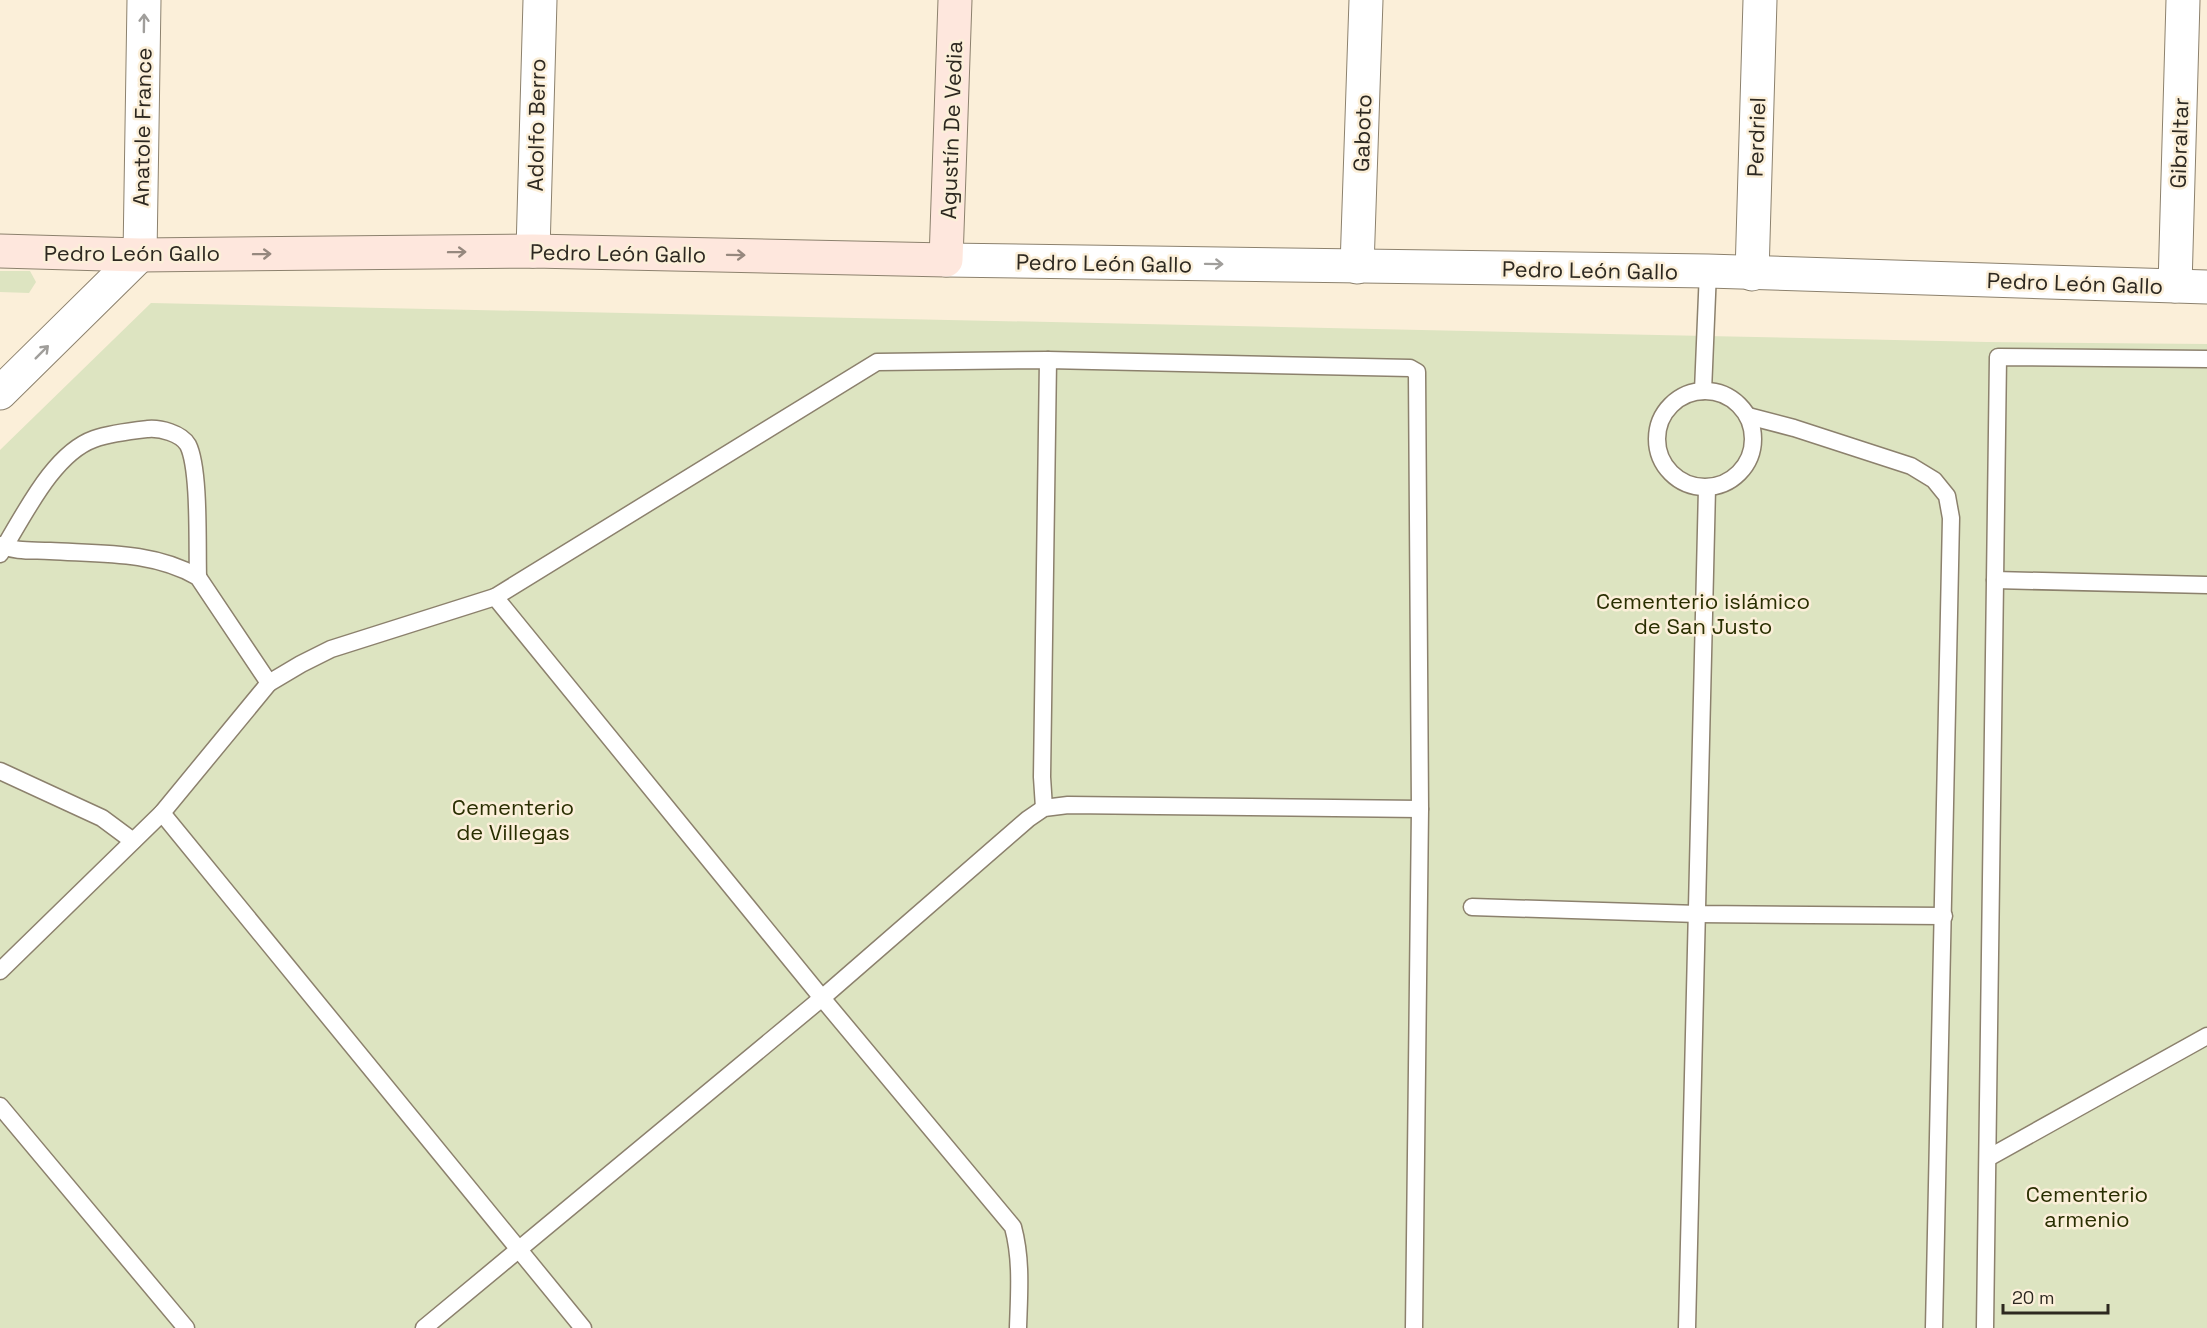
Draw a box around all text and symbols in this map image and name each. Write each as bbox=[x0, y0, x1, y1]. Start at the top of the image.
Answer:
one-way arrow bbox=[138, 13, 150, 33]
street label: Agustín De Vedia bbox=[934, 40, 968, 220]
street label: Anatole France bbox=[127, 47, 157, 207]
street label: Adolfo Berro bbox=[521, 58, 551, 192]
street label: Gaboto bbox=[1347, 94, 1377, 172]
street label: Perdriel bbox=[1741, 97, 1771, 177]
street label: Gibraltar bbox=[2163, 97, 2195, 189]
street label: Pedro León Gallo bbox=[530, 237, 706, 269]
street label: Pedro León Gallo bbox=[44, 239, 220, 267]
one-way arrow bbox=[446, 246, 466, 258]
street label: Pedro León Gallo bbox=[1016, 247, 1192, 279]
one-way arrow bbox=[251, 248, 271, 259]
one-way arrow bbox=[725, 250, 745, 261]
street label: Pedro León Gallo bbox=[1502, 254, 1678, 286]
one-way arrow bbox=[1204, 259, 1224, 270]
street label: Pedro León Gallo bbox=[1986, 266, 2164, 300]
one-way arrow bbox=[34, 345, 49, 360]
park label: Cementerio islámico de San Justo bbox=[1596, 587, 1810, 640]
park label: Cementerio de Villegas bbox=[452, 793, 574, 846]
park label: Cementerio armenio bbox=[2026, 1180, 2148, 1233]
scale bar bbox=[2003, 1277, 2108, 1315]
text: 20 m bbox=[2012, 1286, 2055, 1309]

